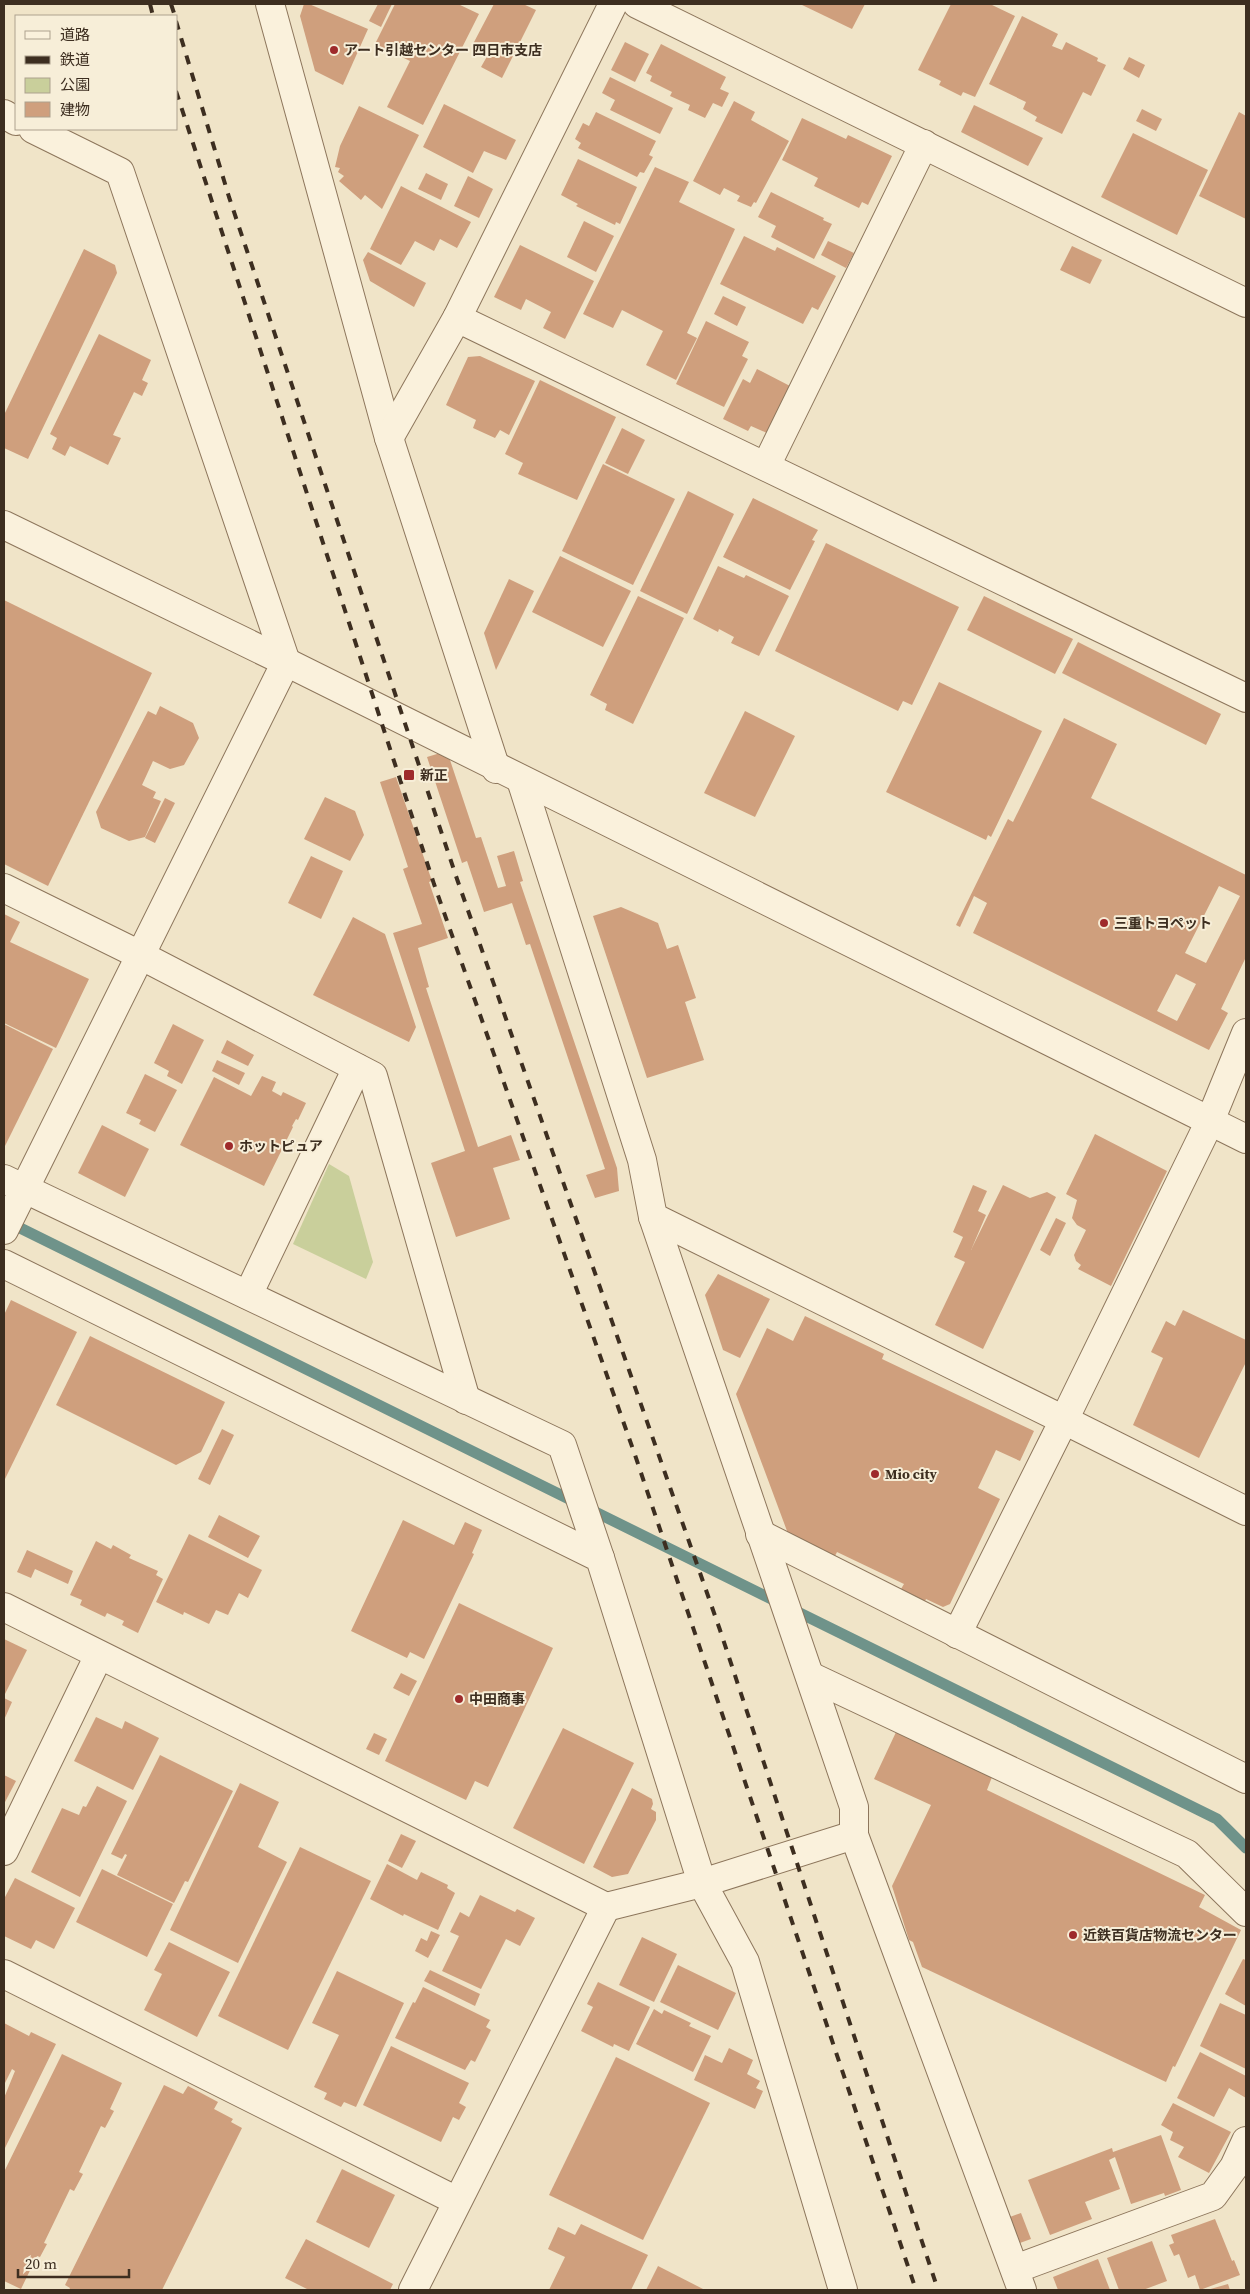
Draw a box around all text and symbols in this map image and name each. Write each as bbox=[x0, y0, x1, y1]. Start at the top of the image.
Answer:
legend bbox=[15, 15, 178, 130]
text: 道路 bbox=[60, 24, 90, 45]
place label: アート引越センター 四日市支店 bbox=[344, 40, 542, 60]
marker: アート引越センター 四日市支店 bbox=[328, 44, 340, 56]
text: 鉄道 bbox=[60, 49, 90, 70]
text: 公園 bbox=[60, 74, 90, 95]
text: 建物 bbox=[60, 99, 90, 120]
place label: 新正 bbox=[420, 765, 448, 785]
marker: 新正 bbox=[402, 768, 416, 782]
place label: 三重トヨペット bbox=[1114, 913, 1212, 933]
marker: 三重トヨペット bbox=[1098, 917, 1110, 929]
place label: ホットピュア bbox=[239, 1136, 323, 1156]
marker: ホットピュア bbox=[223, 1140, 235, 1152]
place label: Mio city bbox=[885, 1464, 938, 1484]
marker: Mio city bbox=[869, 1468, 881, 1480]
place label: 中田商事 bbox=[469, 1689, 525, 1709]
marker: 中田商事 bbox=[453, 1693, 465, 1705]
place label: 近鉄百貨店物流センター bbox=[1083, 1925, 1237, 1945]
marker: 近鉄百貨店物流センター bbox=[1067, 1929, 1079, 1941]
scale bar bbox=[18, 2246, 129, 2278]
text: 20 m bbox=[25, 2253, 57, 2274]

